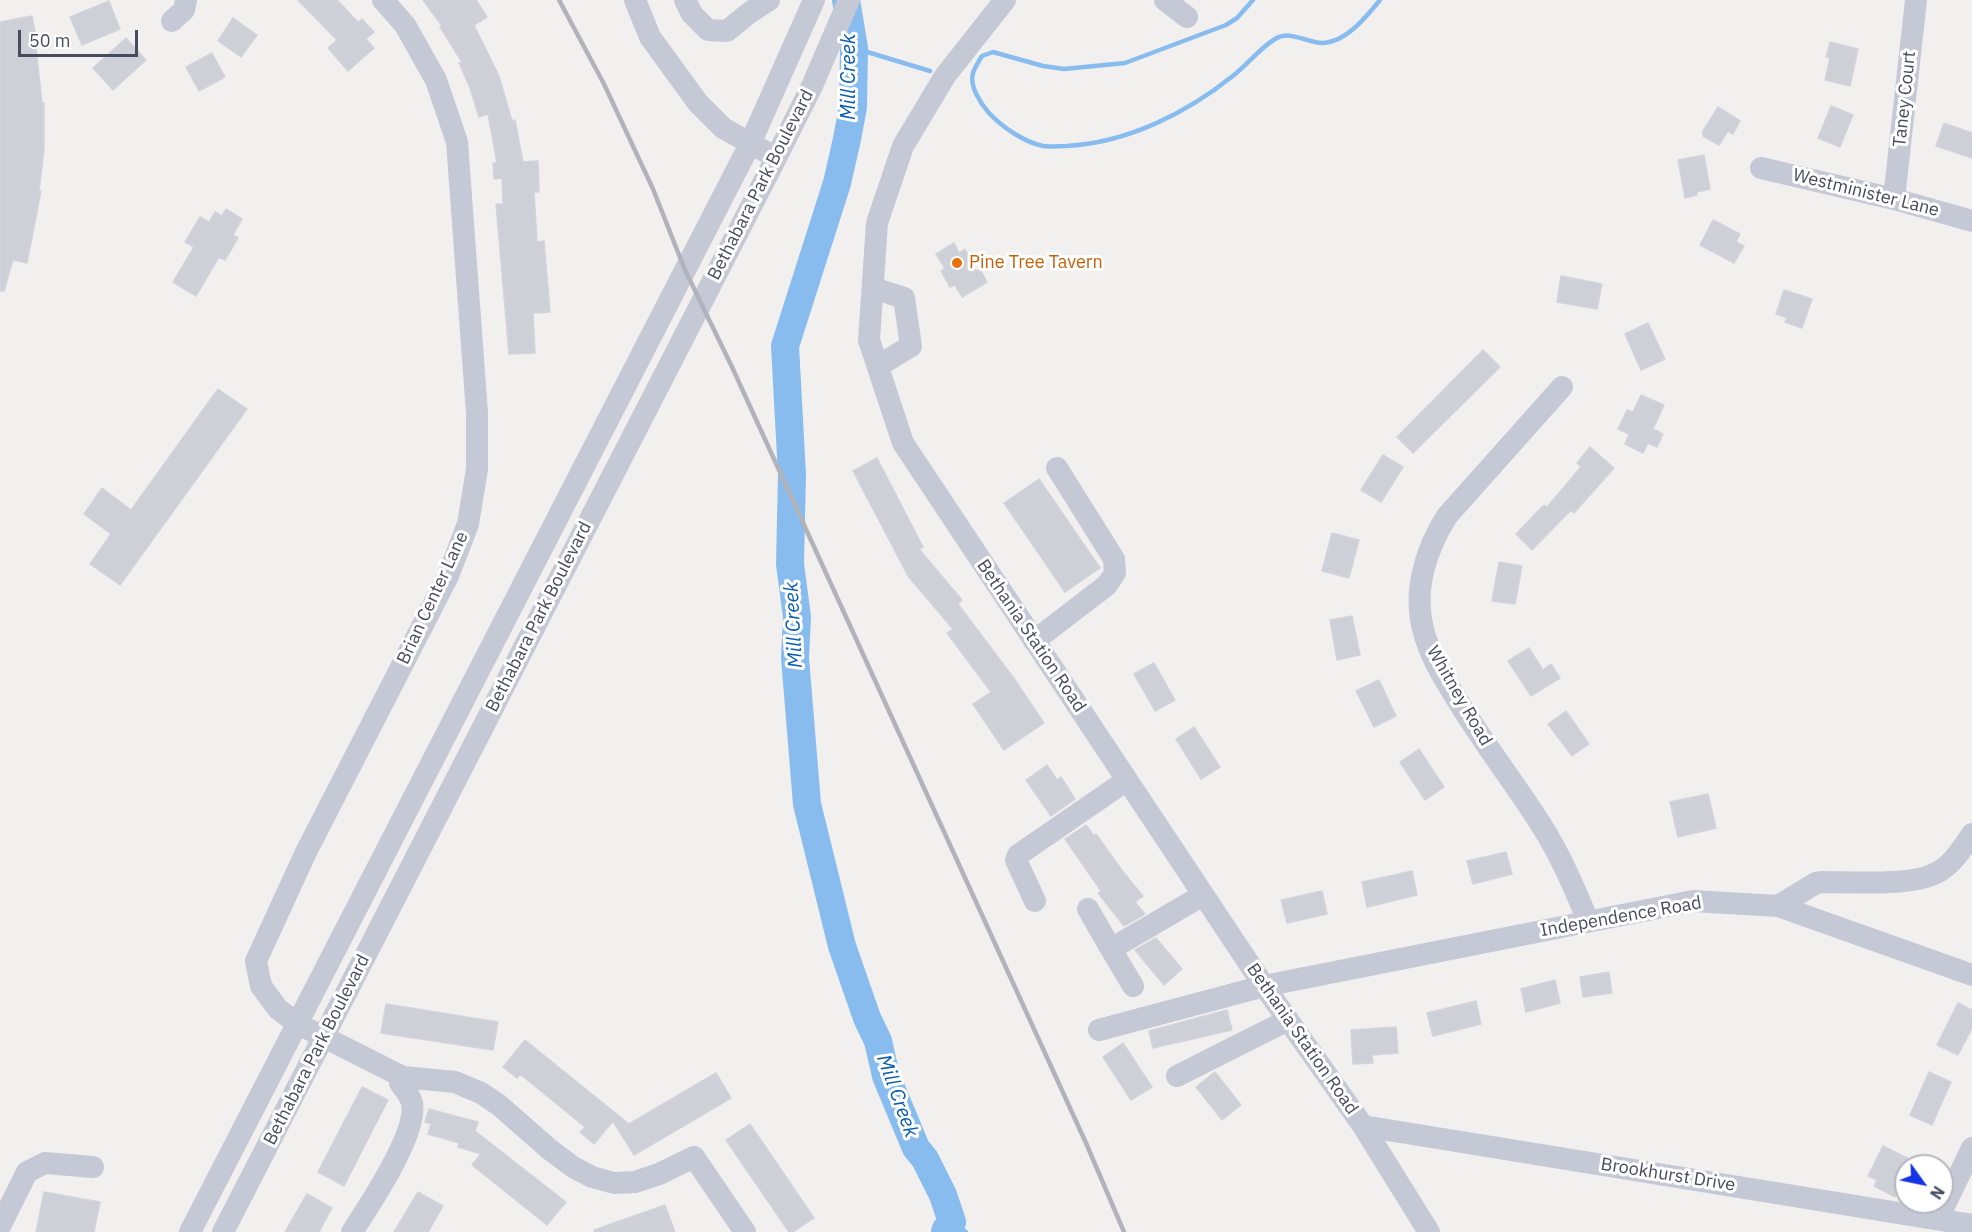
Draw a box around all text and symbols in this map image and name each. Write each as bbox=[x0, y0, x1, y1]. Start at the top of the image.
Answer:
scale bar bbox=[21, 18, 141, 56]
text: 50 m bbox=[29, 29, 71, 52]
water label: Mill Creek bbox=[837, 34, 861, 120]
street label: Taney Court bbox=[1889, 50, 1921, 148]
street label: Bethabara Park Boulevard bbox=[704, 86, 818, 284]
street label: Westminister Lane bbox=[1791, 164, 1941, 222]
place label: Pine Tree Tavern bbox=[969, 252, 1103, 274]
marker: Pine Tree Tavern bbox=[950, 256, 964, 270]
street label: Bethabara Park Boulevard bbox=[482, 518, 596, 716]
street label: Brian Center Lane bbox=[393, 528, 473, 668]
street label: Bethania Station Road bbox=[972, 556, 1090, 716]
water label: Mill Creek bbox=[780, 581, 808, 669]
street label: Whitney Road bbox=[1422, 642, 1496, 750]
street label: Independence Road bbox=[1539, 892, 1703, 942]
street label: Bethabara Park Boulevard bbox=[260, 951, 374, 1149]
street label: Bethania Station Road bbox=[1242, 959, 1362, 1119]
water label: Mill Creek bbox=[871, 1051, 923, 1141]
street label: Brookhurst Drive bbox=[1599, 1154, 1737, 1196]
north arrow bbox=[1894, 1154, 1954, 1214]
text: N bbox=[1926, 1182, 1949, 1203]

